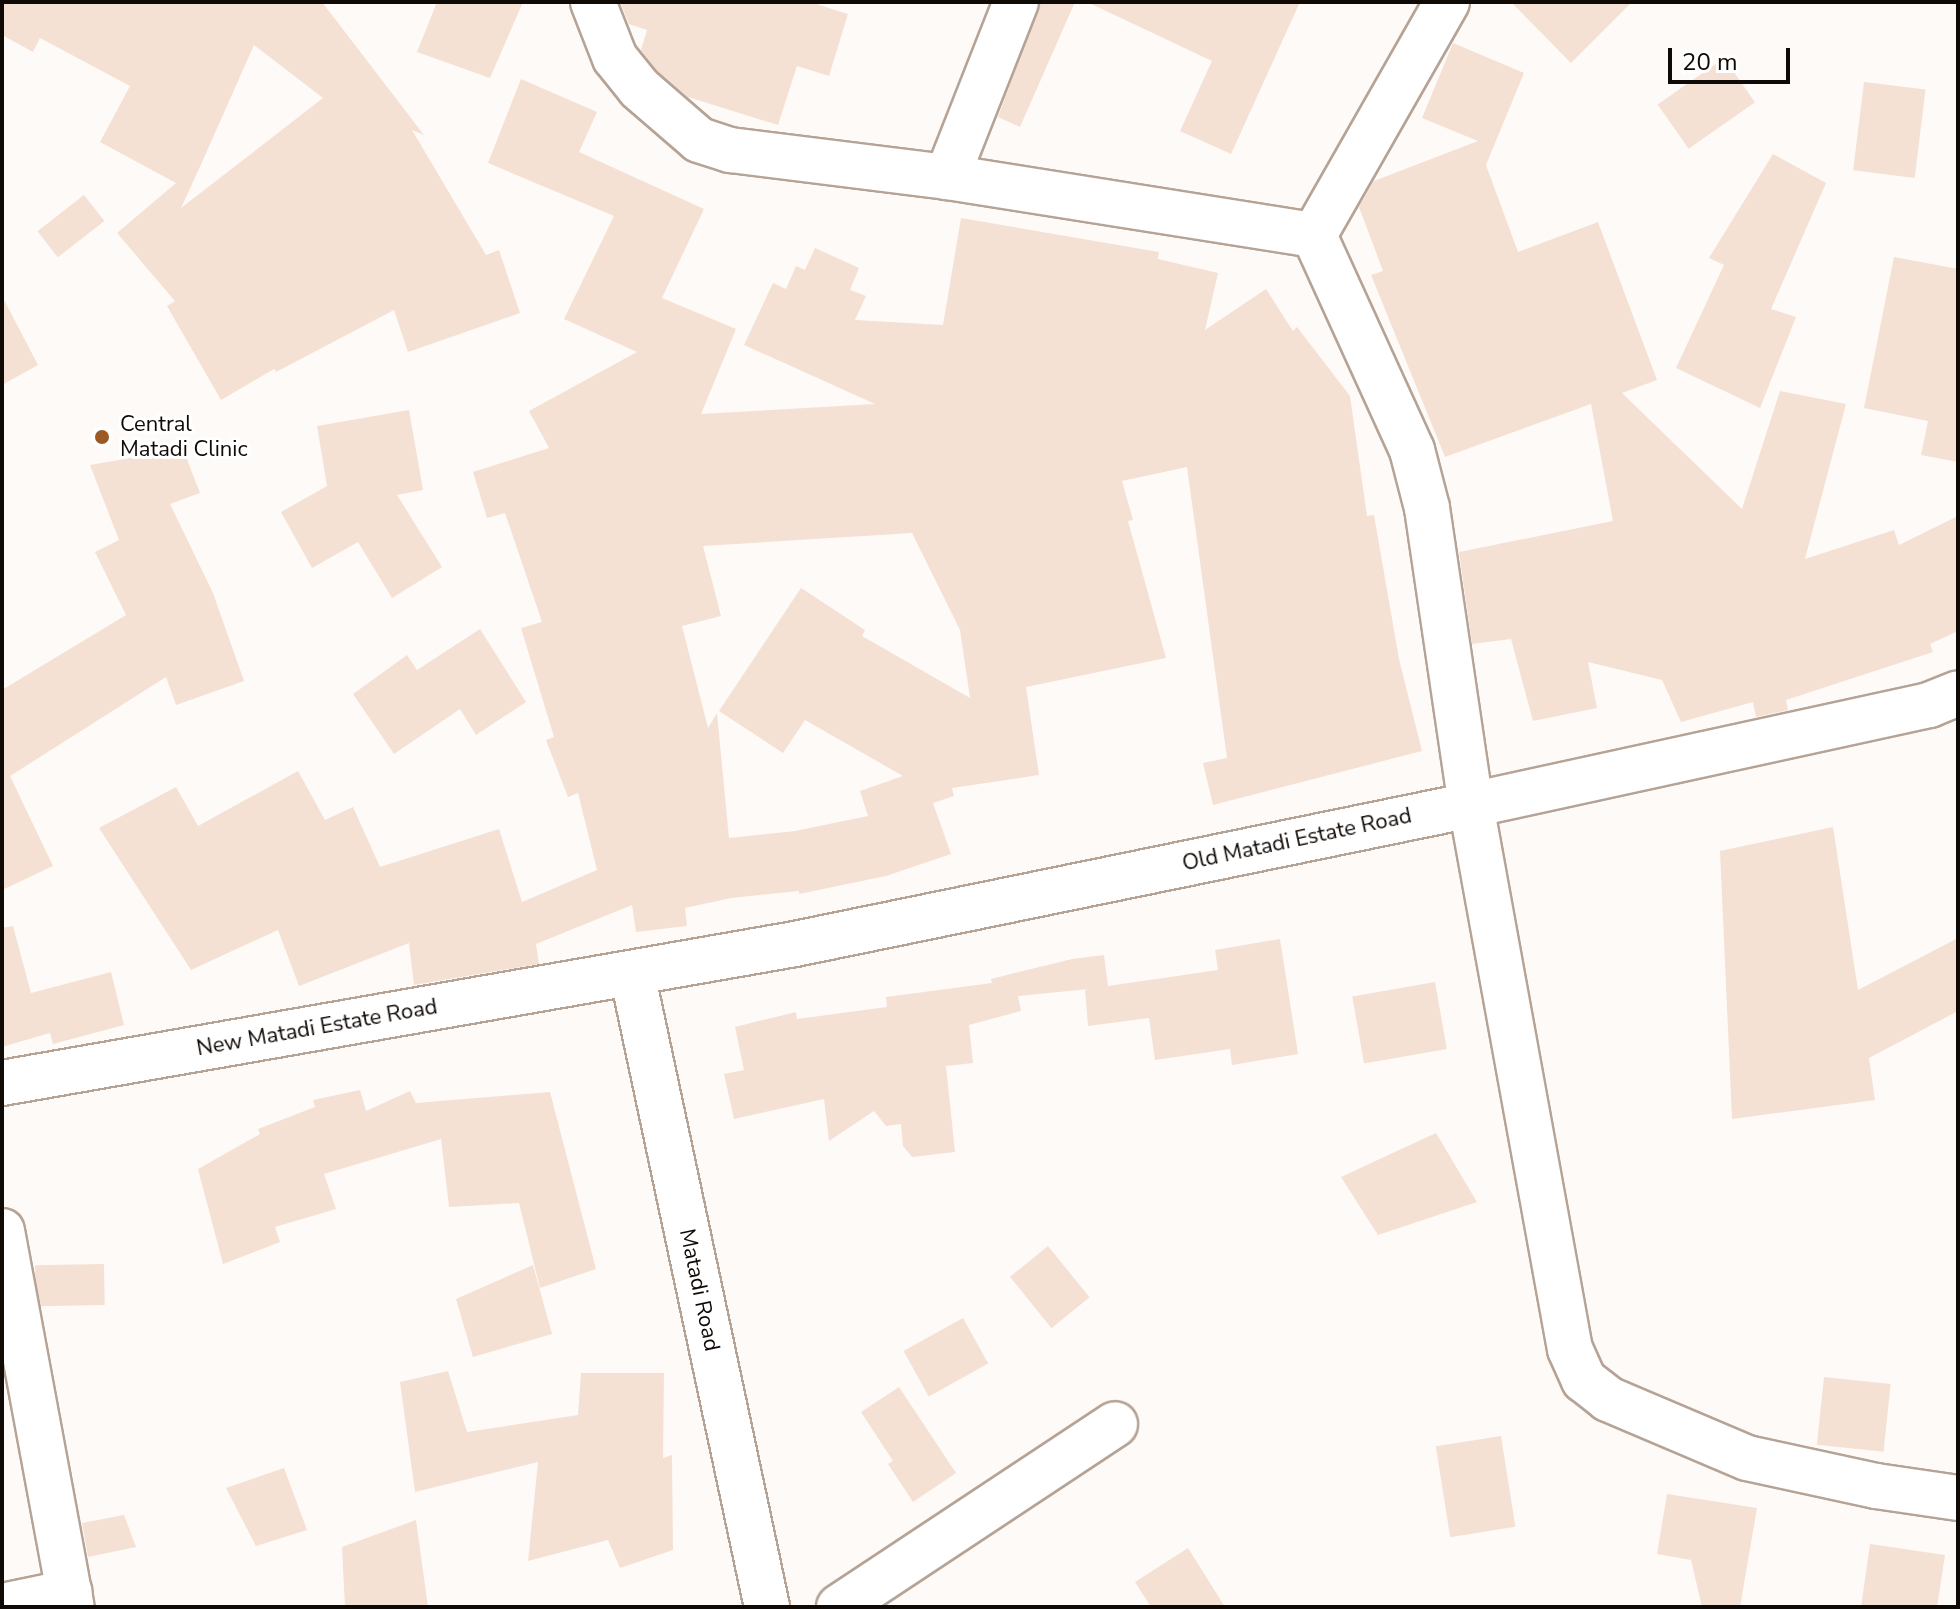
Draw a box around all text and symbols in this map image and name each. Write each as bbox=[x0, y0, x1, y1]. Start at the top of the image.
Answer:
scale bar bbox=[1672, 32, 1794, 82]
text: 20 m bbox=[1682, 46, 1738, 78]
place label: Central Matadi Clinic bbox=[120, 411, 248, 462]
marker: Central Matadi Clinic bbox=[91, 426, 113, 448]
street label: Old Matadi Estate Road bbox=[1180, 803, 1414, 877]
street label: New Matadi Estate Road bbox=[195, 994, 439, 1062]
street label: Matadi Road bbox=[673, 1226, 725, 1354]

